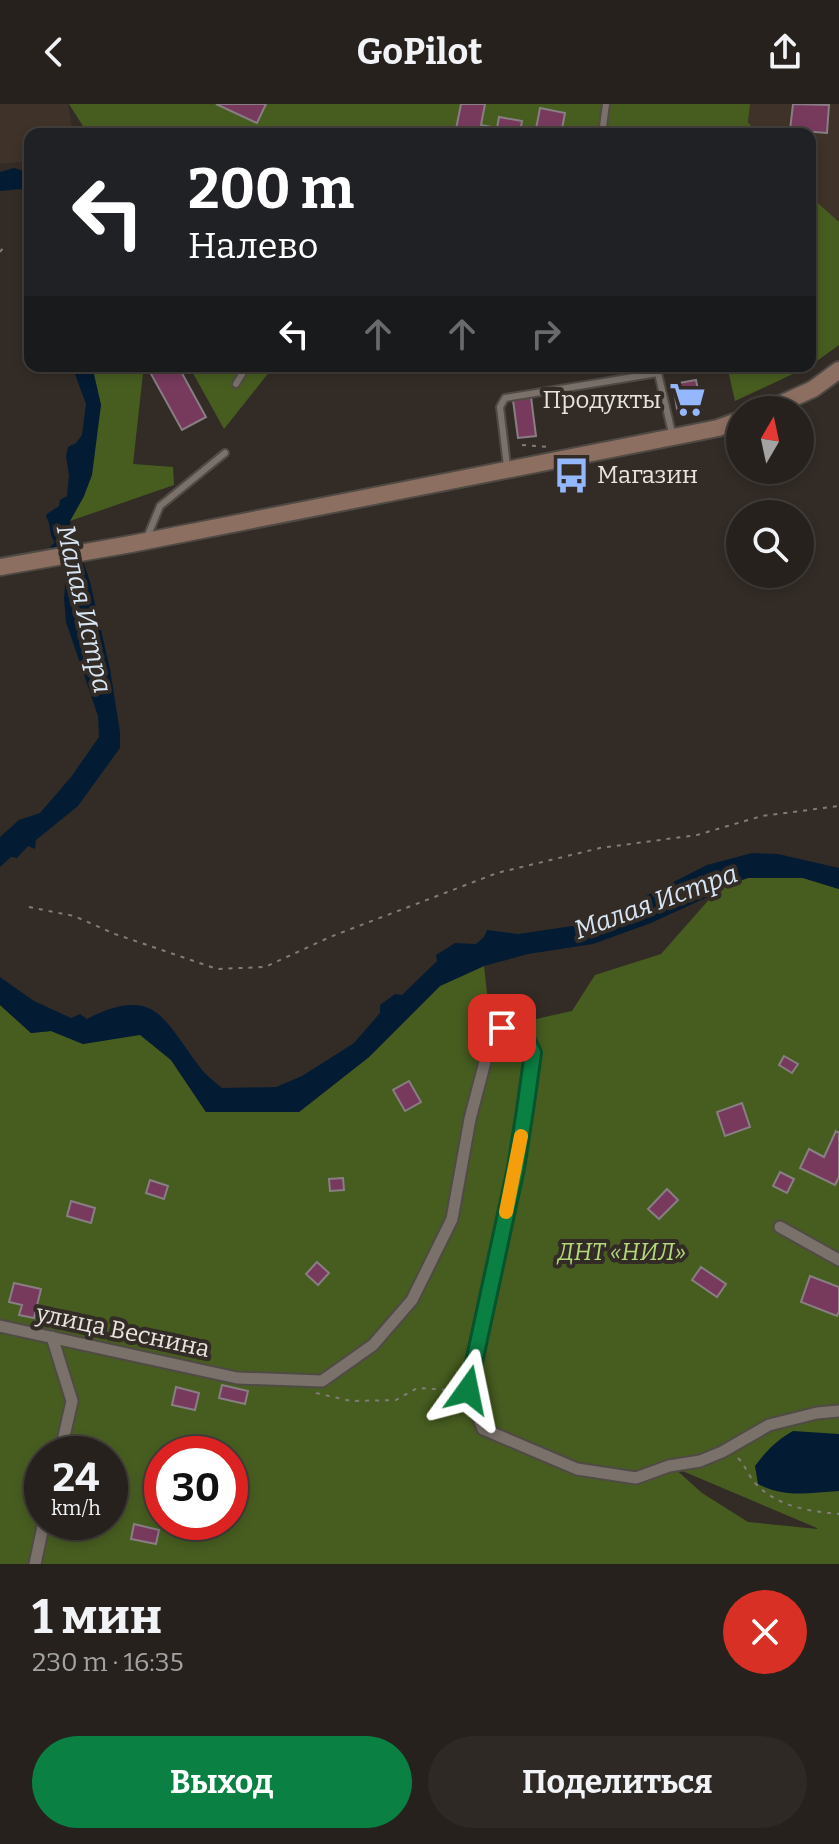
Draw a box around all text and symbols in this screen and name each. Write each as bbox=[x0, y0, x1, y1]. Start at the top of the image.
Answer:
icon: back bbox=[32, 30, 76, 74]
text: GoPilot bbox=[356, 30, 483, 74]
icon: share bbox=[763, 30, 807, 74]
text: 200 m bbox=[188, 156, 354, 223]
icon: left bbox=[56, 160, 160, 264]
text: Налево bbox=[188, 224, 319, 268]
icon: left bbox=[272, 312, 316, 356]
icon: ahead bbox=[356, 312, 400, 356]
icon: ahead bbox=[440, 312, 484, 356]
icon: right bbox=[524, 312, 568, 356]
supermarket icon: Продукты bbox=[668, 381, 706, 419]
place label: Продукты bbox=[543, 386, 661, 414]
north arrow bbox=[726, 396, 814, 484]
map controls bbox=[726, 396, 814, 588]
bus stop icon: Магазин bbox=[552, 456, 590, 494]
place label: Магазин bbox=[597, 461, 698, 489]
button: search bbox=[726, 500, 814, 588]
water label: Малая Истра bbox=[50, 522, 118, 696]
water label: Малая Истра bbox=[570, 858, 742, 946]
pin bbox=[468, 994, 536, 1062]
icon: arrive bbox=[480, 1006, 524, 1050]
park label: ДНТ «НИЛ» bbox=[556, 1238, 686, 1266]
street label: улица Веснина bbox=[33, 1299, 212, 1363]
position arrow bbox=[426, 1348, 510, 1432]
speed limit sign: 30 bbox=[144, 1436, 248, 1540]
text: 24 bbox=[53, 1454, 99, 1502]
text: km/h bbox=[51, 1496, 101, 1520]
text: 1 мин bbox=[32, 1588, 162, 1646]
button: close bbox=[723, 1590, 807, 1674]
text: 230 m · 16:35 bbox=[32, 1647, 184, 1678]
button: Выход bbox=[32, 1736, 412, 1828]
button: Поделиться bbox=[428, 1736, 807, 1828]

